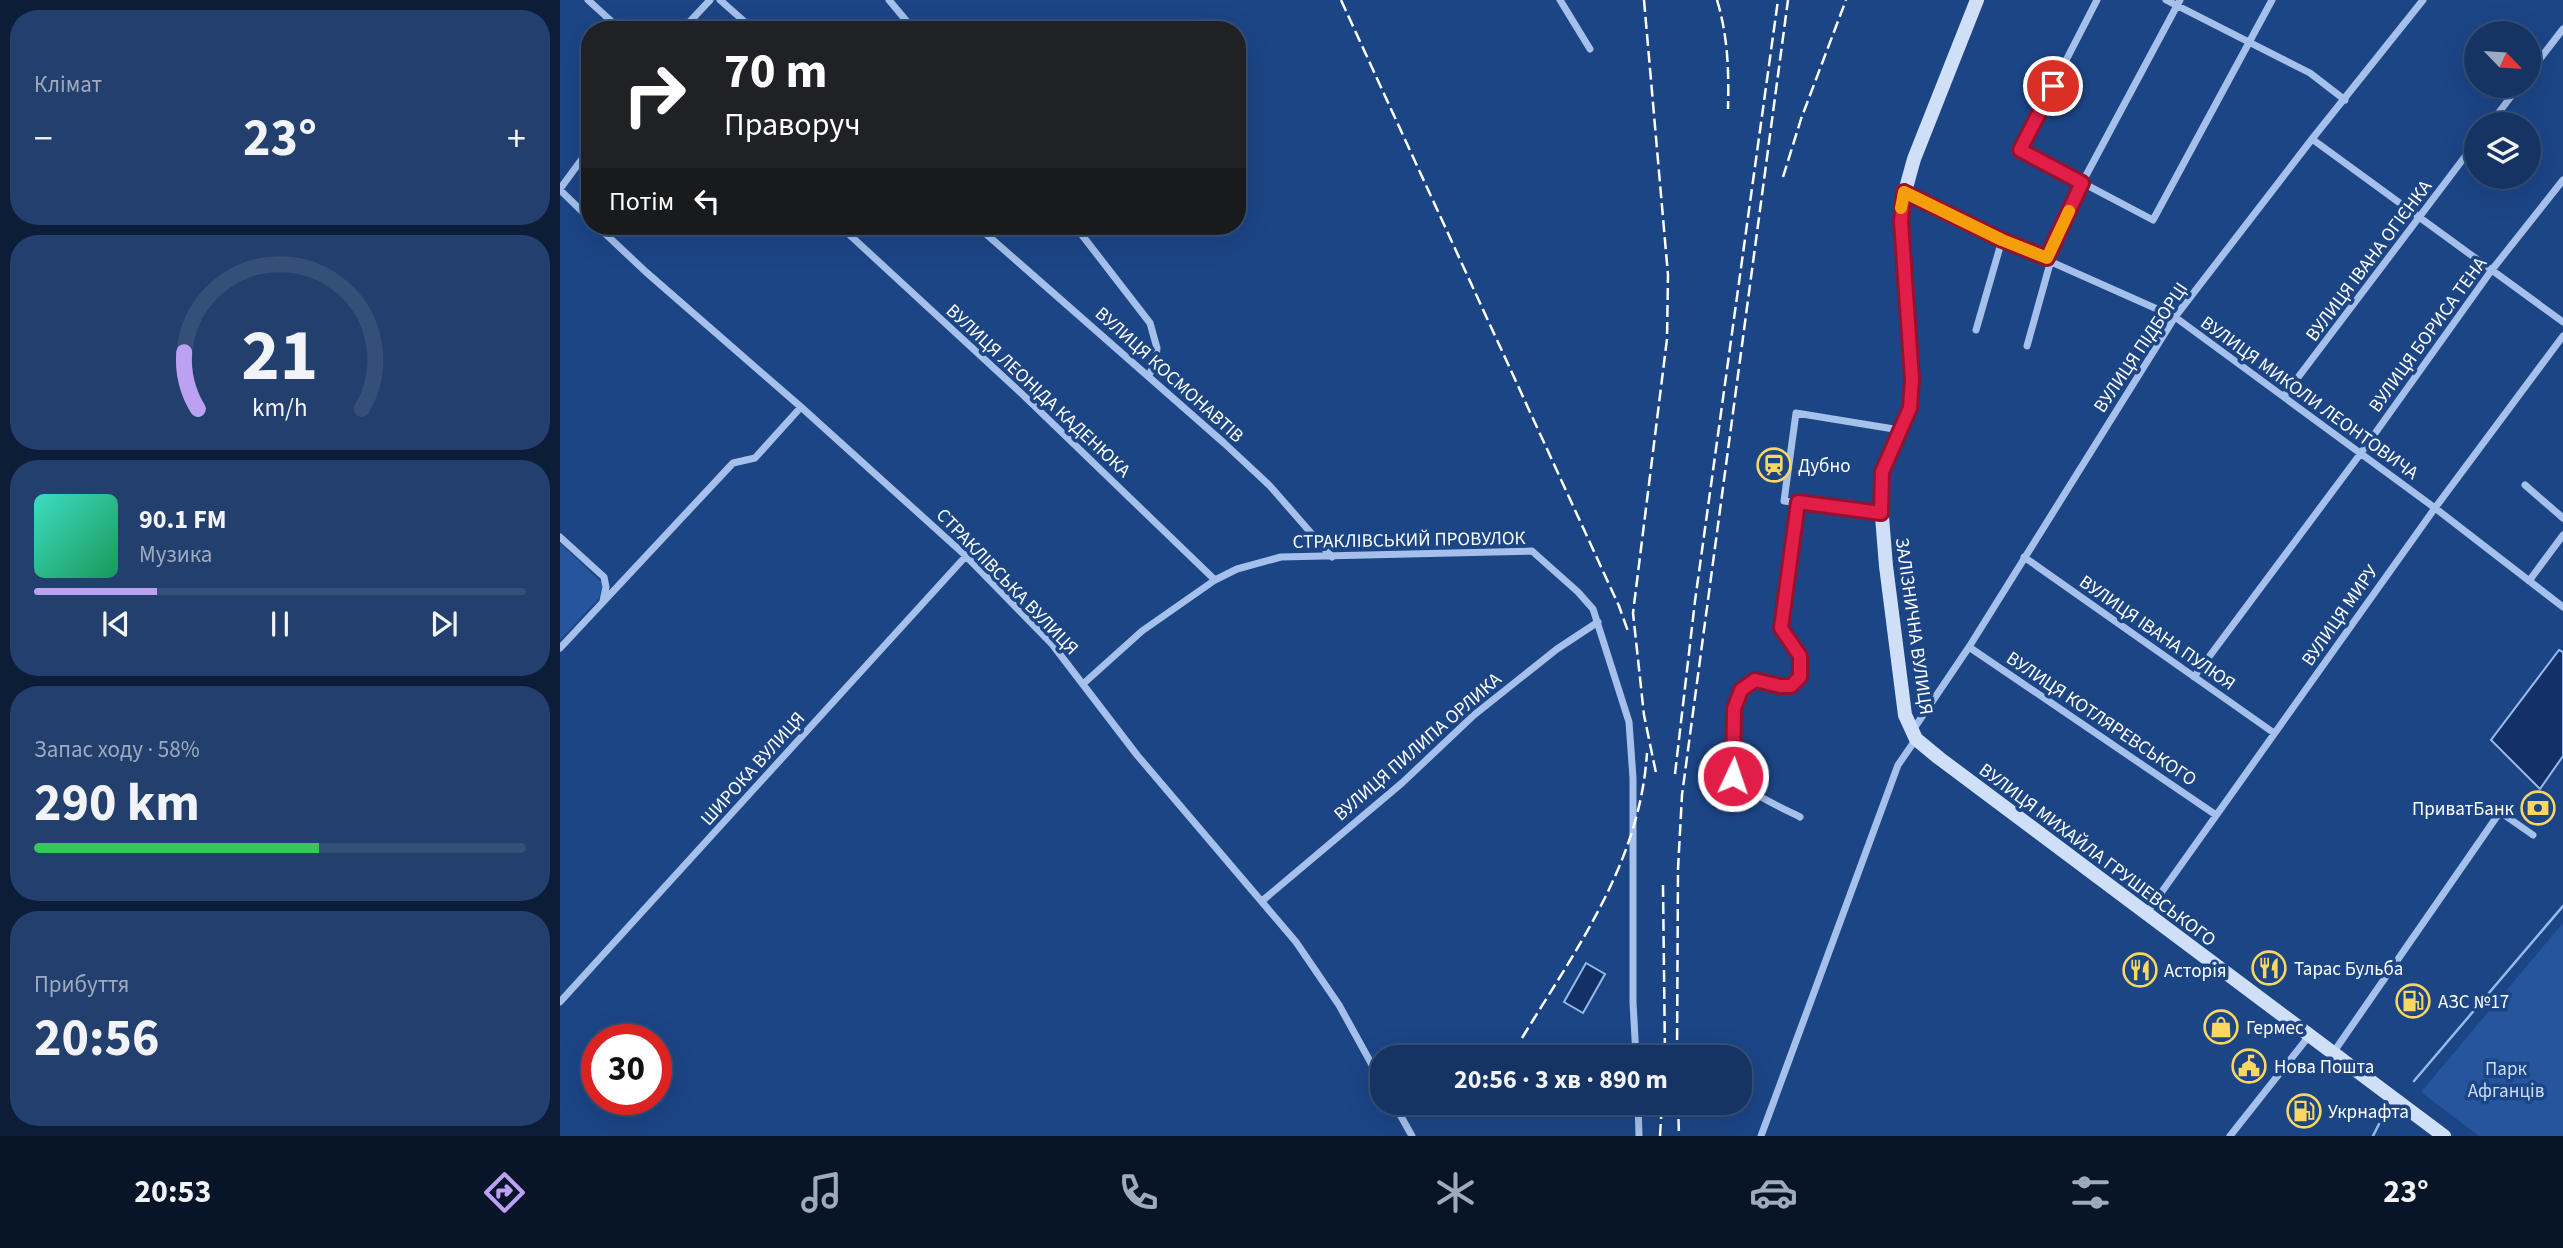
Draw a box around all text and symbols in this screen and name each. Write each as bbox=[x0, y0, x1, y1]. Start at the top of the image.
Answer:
north arrow bbox=[2464, 21, 2541, 98]
map controls bbox=[2464, 21, 2541, 189]
text: 70 m bbox=[724, 37, 828, 107]
icon: right bbox=[609, 49, 700, 140]
pin bbox=[2023, 56, 2083, 116]
icon: arrive bbox=[2034, 67, 2072, 105]
text: Клімат bbox=[34, 68, 102, 101]
text: 23° bbox=[243, 102, 317, 176]
text: Праворуч bbox=[724, 102, 861, 148]
text: − bbox=[34, 112, 53, 166]
text: + bbox=[507, 112, 526, 166]
button: layers bbox=[2464, 112, 2541, 189]
street label: ВУЛИЦЯ ІВАНА ОГІЄНКА bbox=[2299, 174, 2439, 347]
icon: left bbox=[688, 182, 726, 220]
text: Потім bbox=[609, 183, 674, 220]
street label: ВУЛИЦЯ БОРИСА ТЕНА bbox=[2363, 251, 2494, 418]
street label: ВУЛИЦЯ ПІДБОРЦІ bbox=[2088, 277, 2195, 418]
street label: ВУЛИЦЯ ЛЕОНІДА КАДЕНЮКА bbox=[940, 298, 1137, 485]
street label: ВУЛИЦЯ КОСМОНАВТІВ bbox=[1089, 301, 1249, 449]
text: 21 bbox=[242, 304, 318, 408]
street label: ВУЛИЦЯ МИКОЛИ ЛЕОНТОВИЧА bbox=[2195, 310, 2424, 487]
text: km/h bbox=[252, 390, 308, 426]
station icon: Дубно bbox=[1755, 446, 1793, 484]
place label: Дубно bbox=[1798, 453, 1850, 480]
text: 90.1 FM bbox=[139, 501, 227, 538]
street label: СТРАКЛІВСЬКА ВУЛИЦЯ bbox=[930, 503, 1084, 661]
street label: СТРАКЛІВСЬКИЙ ПРОВУЛОК bbox=[1292, 525, 1526, 556]
street label: ЗАЛІЗНИЧНА ВУЛИЦЯ bbox=[1888, 536, 1939, 717]
text: Музика bbox=[139, 538, 212, 571]
street label: ВУЛИЦЯ МИРУ bbox=[2295, 560, 2385, 672]
street label: ВУЛИЦЯ ІВАНА ПУЛЮЯ bbox=[2073, 569, 2241, 697]
icon: previous bbox=[97, 605, 135, 643]
icon: pause bbox=[261, 605, 299, 643]
icon: next bbox=[425, 605, 463, 643]
street label: ВУЛИЦЯ КОТЛЯРЕВСЬКОГО bbox=[2000, 645, 2202, 793]
street label: ВУЛИЦЯ ПИЛИПА ОРЛИКА bbox=[1328, 666, 1508, 828]
street label: ШИРОКА ВУЛИЦЯ bbox=[695, 706, 812, 832]
text: Запас ходу · 58% bbox=[34, 733, 200, 766]
position arrow bbox=[1696, 739, 1770, 813]
street label: ВУЛИЦЯ МИХАЙЛА ГРУШЕВСЬКОГО bbox=[1973, 757, 2221, 953]
text: 290 km bbox=[34, 767, 200, 841]
bank icon: ПриватБанк bbox=[2519, 789, 2557, 827]
place label: ПриватБанк bbox=[2412, 796, 2515, 823]
restaurant icon: Тарас Бульба bbox=[2250, 949, 2288, 987]
restaurant icon: Асторія bbox=[2121, 951, 2159, 989]
place label: Тарас Бульба bbox=[2294, 956, 2403, 983]
place label: Асторія bbox=[2164, 958, 2227, 985]
text: Прибуття bbox=[34, 968, 129, 1001]
fuel station icon: АЗС №17 bbox=[2394, 982, 2432, 1020]
place label: АЗС №17 bbox=[2438, 989, 2509, 1016]
text: 20:56 bbox=[34, 1002, 159, 1076]
shop icon: Гермес bbox=[2202, 1008, 2240, 1046]
place label: Гермес bbox=[2246, 1015, 2304, 1042]
speed limit sign: 30 bbox=[581, 1024, 672, 1115]
public building icon: Нова Пошта bbox=[2230, 1047, 2268, 1085]
place label: Нова Пошта bbox=[2274, 1054, 2374, 1081]
park label: Парк Афганців bbox=[2468, 1056, 2544, 1105]
text: 20:56 · 3 хв · 890 m bbox=[1454, 1061, 1668, 1098]
fuel station icon: Укрнафта bbox=[2285, 1092, 2323, 1130]
place label: Укрнафта bbox=[2328, 1099, 2409, 1126]
icon: directions bbox=[480, 1168, 529, 1217]
icon: music bbox=[797, 1168, 846, 1217]
icon: phone bbox=[1114, 1168, 1163, 1217]
icon: climate bbox=[1431, 1168, 1480, 1217]
icon: car bbox=[1749, 1168, 1798, 1217]
icon: filters bbox=[2066, 1168, 2115, 1217]
text: 20:53 bbox=[134, 1169, 211, 1215]
text: 23° bbox=[2383, 1169, 2429, 1215]

